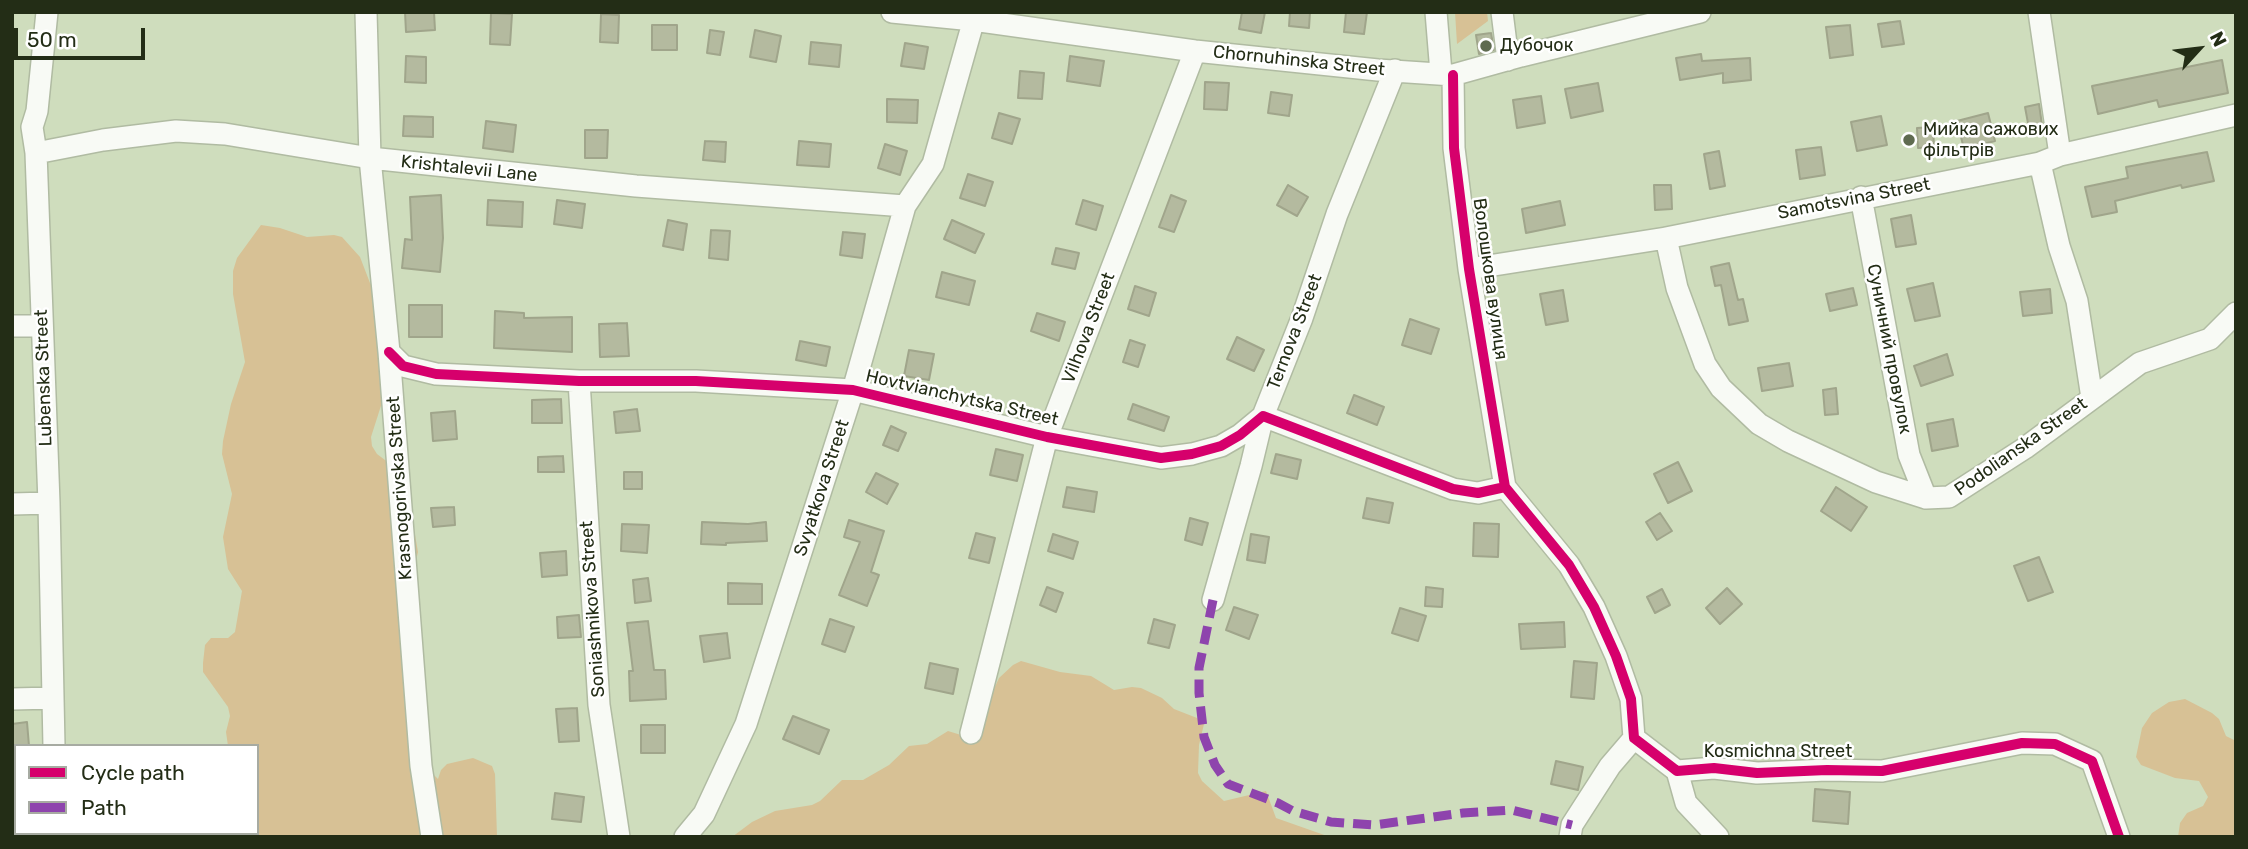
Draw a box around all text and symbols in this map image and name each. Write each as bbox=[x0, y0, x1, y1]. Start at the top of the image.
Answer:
scale bar bbox=[18, 14, 149, 58]
north arrow bbox=[2164, 14, 2234, 84]
text: 50 m bbox=[27, 27, 77, 52]
text: N bbox=[2205, 28, 2232, 51]
place label: Дубочок bbox=[1500, 35, 1573, 57]
marker: Дубочок bbox=[1478, 38, 1494, 54]
street label: Chornuhinska Street bbox=[1212, 41, 1386, 81]
place label: Мийка сажових фільтрів bbox=[1923, 119, 2059, 162]
marker: Мийка сажових фільтрів bbox=[1901, 132, 1917, 148]
street label: Krishtalevii Lane bbox=[400, 151, 538, 187]
street label: Samotsvina Street bbox=[1776, 174, 1932, 224]
street label: Волошкова вулиця bbox=[1468, 197, 1512, 361]
street label: Суничний провулок bbox=[1862, 262, 1916, 436]
street label: Vilhova Street bbox=[1058, 269, 1120, 387]
street label: Ternova Street bbox=[1263, 271, 1327, 393]
street label: Lubenska Street bbox=[31, 309, 57, 447]
street label: Hovtvianchytska Street bbox=[863, 365, 1061, 431]
street label: Podolianska Street bbox=[1950, 393, 2092, 501]
street label: Krasnogorivska Street bbox=[383, 395, 417, 581]
street label: Svyatkova Street bbox=[790, 417, 854, 559]
street label: Soniashnikova Street bbox=[576, 520, 610, 698]
street label: Kosmichna Street bbox=[1704, 741, 1852, 763]
legend bbox=[14, 744, 259, 835]
text: Cycle path bbox=[81, 760, 185, 785]
text: Path bbox=[81, 795, 127, 820]

